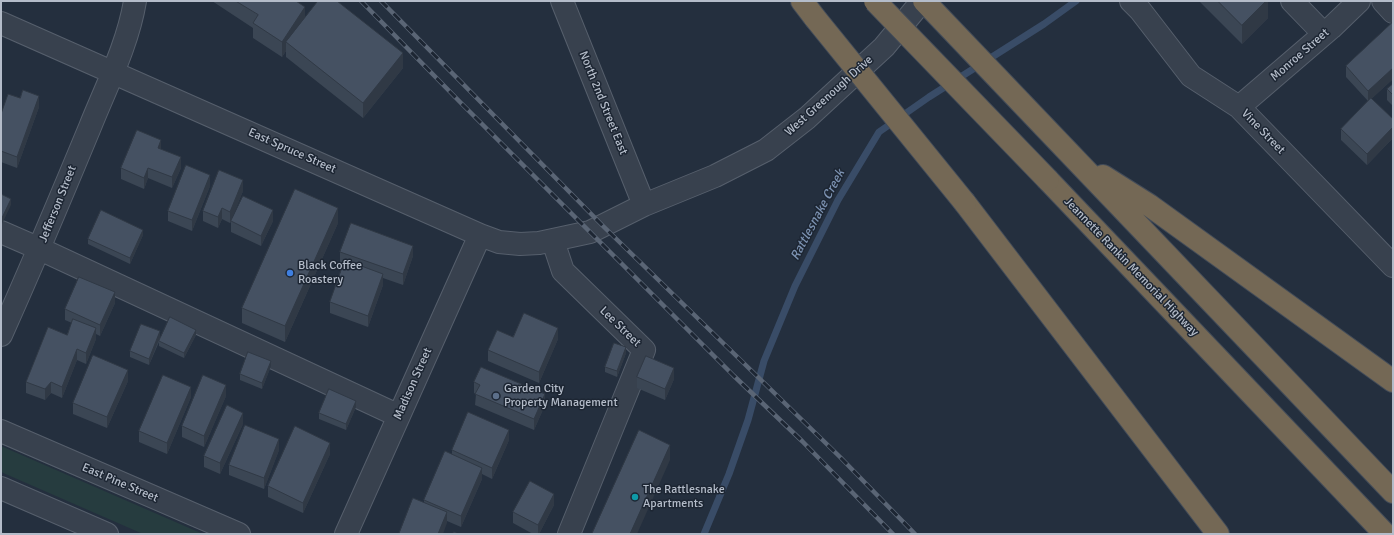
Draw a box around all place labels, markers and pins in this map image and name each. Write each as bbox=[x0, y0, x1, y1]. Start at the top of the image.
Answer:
place label: Black Coffee Roastery bbox=[298, 259, 362, 287]
marker: Black Coffee Roastery bbox=[285, 268, 295, 278]
place label: Garden City Property Management bbox=[504, 382, 618, 410]
marker: Garden City Property Management bbox=[491, 391, 501, 401]
place label: The Rattlesnake Apartments bbox=[643, 483, 725, 511]
marker: The Rattlesnake Apartments bbox=[630, 492, 640, 502]

